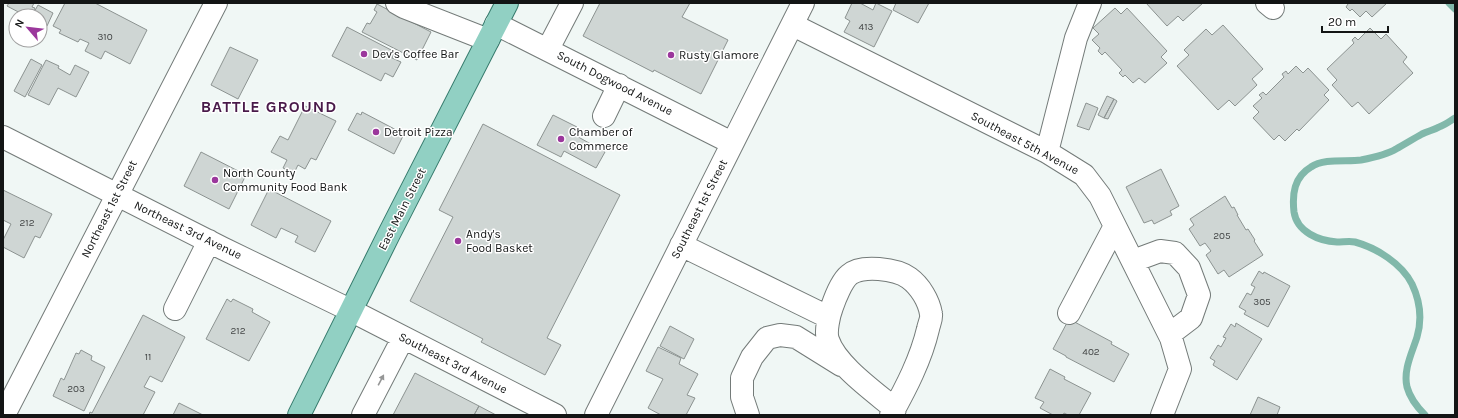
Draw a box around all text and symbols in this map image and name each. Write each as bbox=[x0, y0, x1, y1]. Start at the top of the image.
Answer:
north arrow bbox=[8, 8, 48, 48]
scale bar bbox=[1322, 8, 1388, 34]
text: 20 m bbox=[1328, 15, 1356, 29]
text: N bbox=[12, 17, 27, 30]
house number: 413 bbox=[859, 21, 873, 33]
house number: 310 bbox=[97, 31, 113, 43]
place label: Dev's Coffee Bar bbox=[372, 47, 459, 61]
street label: South Dogwood Avenue bbox=[555, 48, 675, 118]
place label: Rusty Glamore bbox=[679, 48, 759, 62]
marker: Dev's Coffee Bar bbox=[359, 49, 369, 59]
marker: Rusty Glamore bbox=[666, 50, 676, 60]
district label: BATTLE GROUND bbox=[201, 97, 337, 116]
street label: Southeast 5th Avenue bbox=[969, 109, 1081, 177]
place label: Detroit Pizza bbox=[384, 125, 453, 139]
place label: Chamber of Commerce bbox=[569, 125, 633, 153]
marker: Detroit Pizza bbox=[371, 127, 381, 137]
marker: Chamber of Commerce bbox=[556, 134, 566, 144]
street label: Southeast 1st Street bbox=[668, 156, 730, 261]
street label: Northeast 1st Street bbox=[78, 157, 140, 260]
street label: East Main Street bbox=[375, 165, 429, 252]
place label: North County Community Food Bank bbox=[223, 166, 348, 194]
marker: North County Community Food Bank bbox=[210, 175, 220, 185]
street label: Northeast 3rd Avenue bbox=[132, 198, 244, 262]
house number: 212 bbox=[20, 217, 35, 229]
place label: Andy's Food Basket bbox=[466, 227, 533, 255]
house number: 205 bbox=[1213, 230, 1231, 242]
marker: Andy's Food Basket bbox=[453, 236, 463, 246]
house number: 305 bbox=[1253, 296, 1271, 308]
house number: 212 bbox=[231, 325, 246, 337]
street label: Southeast 3rd Avenue bbox=[396, 329, 510, 397]
house number: 402 bbox=[1082, 346, 1100, 358]
house number: 11 bbox=[145, 351, 151, 363]
one-way arrow bbox=[378, 375, 384, 386]
house number: 203 bbox=[67, 383, 85, 395]

